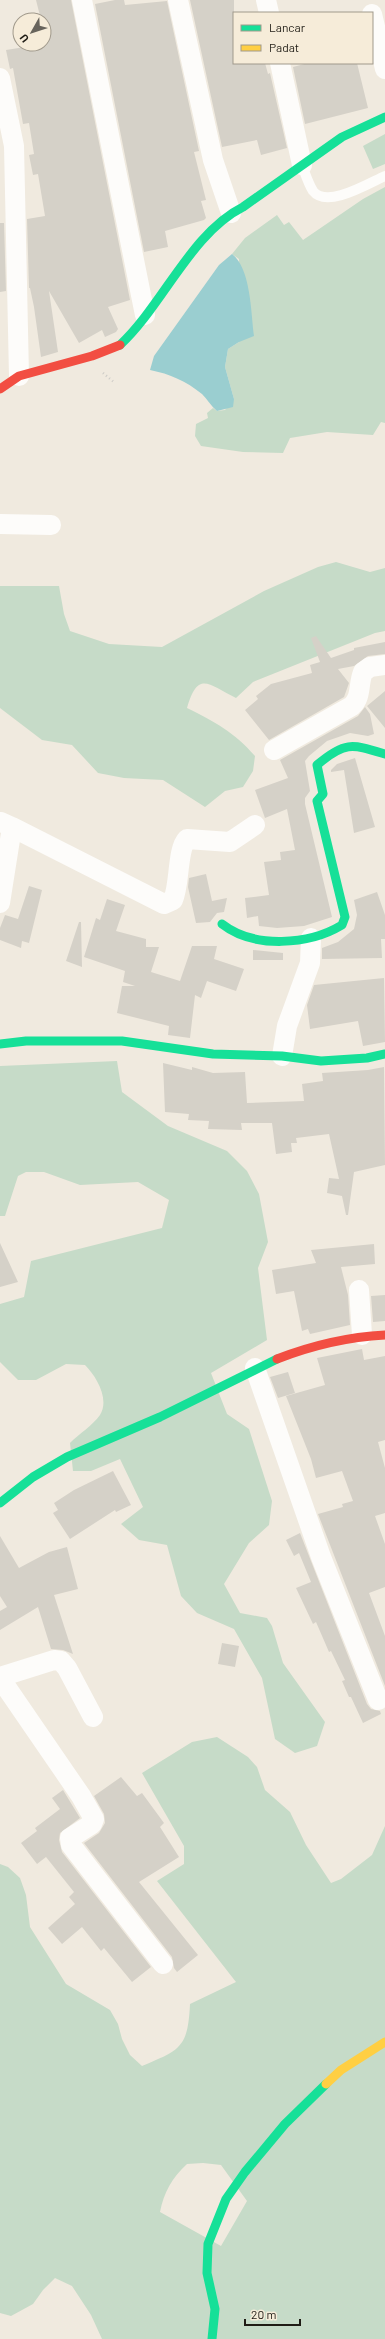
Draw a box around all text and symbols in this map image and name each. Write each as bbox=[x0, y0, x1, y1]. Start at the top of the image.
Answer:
north arrow bbox=[12, 12, 52, 52]
legend bbox=[233, 12, 373, 64]
text: Lancar bbox=[269, 20, 306, 34]
text: U bbox=[17, 32, 31, 45]
text: Padat bbox=[269, 40, 299, 54]
scale bar bbox=[245, 2301, 300, 2327]
text: 20 m bbox=[251, 2307, 277, 2321]

